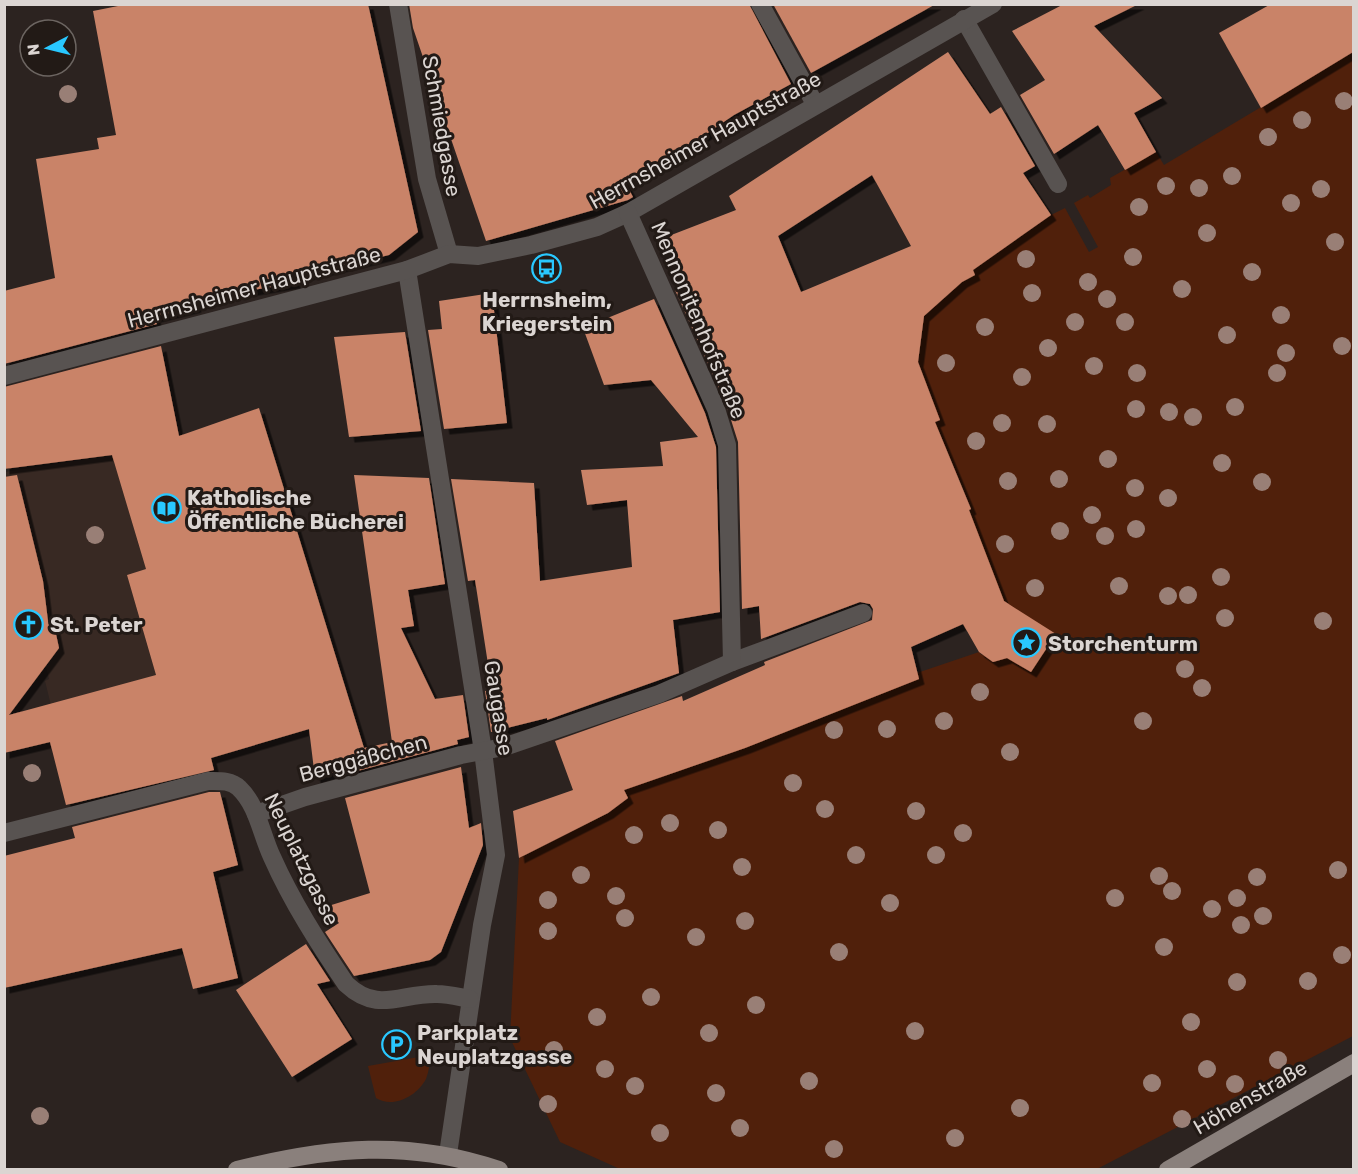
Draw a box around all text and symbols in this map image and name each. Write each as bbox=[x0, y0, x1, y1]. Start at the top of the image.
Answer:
north arrow bbox=[18, 18, 78, 78]
text: N bbox=[23, 43, 44, 57]
street label: Schmiedgasse bbox=[417, 54, 467, 198]
street label: Herrnsheimer Hauptstraße bbox=[585, 66, 825, 214]
street label: Mennonitenhofstraße bbox=[646, 218, 752, 422]
street label: Herrnsheimer Hauptstraße bbox=[125, 241, 383, 333]
bus stop icon: Herrnsheim, Kriegerstein bbox=[531, 252, 563, 284]
place label: Herrnsheim, Kriegerstein bbox=[482, 287, 612, 336]
place label: Katholische Öffentliche Bücherei bbox=[187, 485, 404, 534]
library icon: Katholische Öffentliche Bücherei bbox=[150, 493, 182, 525]
church icon: St. Peter bbox=[13, 608, 45, 640]
place label: St. Peter bbox=[50, 612, 143, 637]
place icon: Storchenturm bbox=[1011, 627, 1043, 659]
place label: Storchenturm bbox=[1048, 631, 1198, 656]
street label: Gaugasse bbox=[479, 659, 519, 757]
street label: Berggäßchen bbox=[296, 729, 430, 787]
street label: Neuplatzgasse bbox=[259, 789, 345, 929]
place label: Parkplatz Neuplatzgasse bbox=[417, 1020, 572, 1069]
parking icon: Parkplatz Neuplatzgasse bbox=[380, 1028, 412, 1060]
street label: Höhenstraße bbox=[1189, 1054, 1311, 1140]

